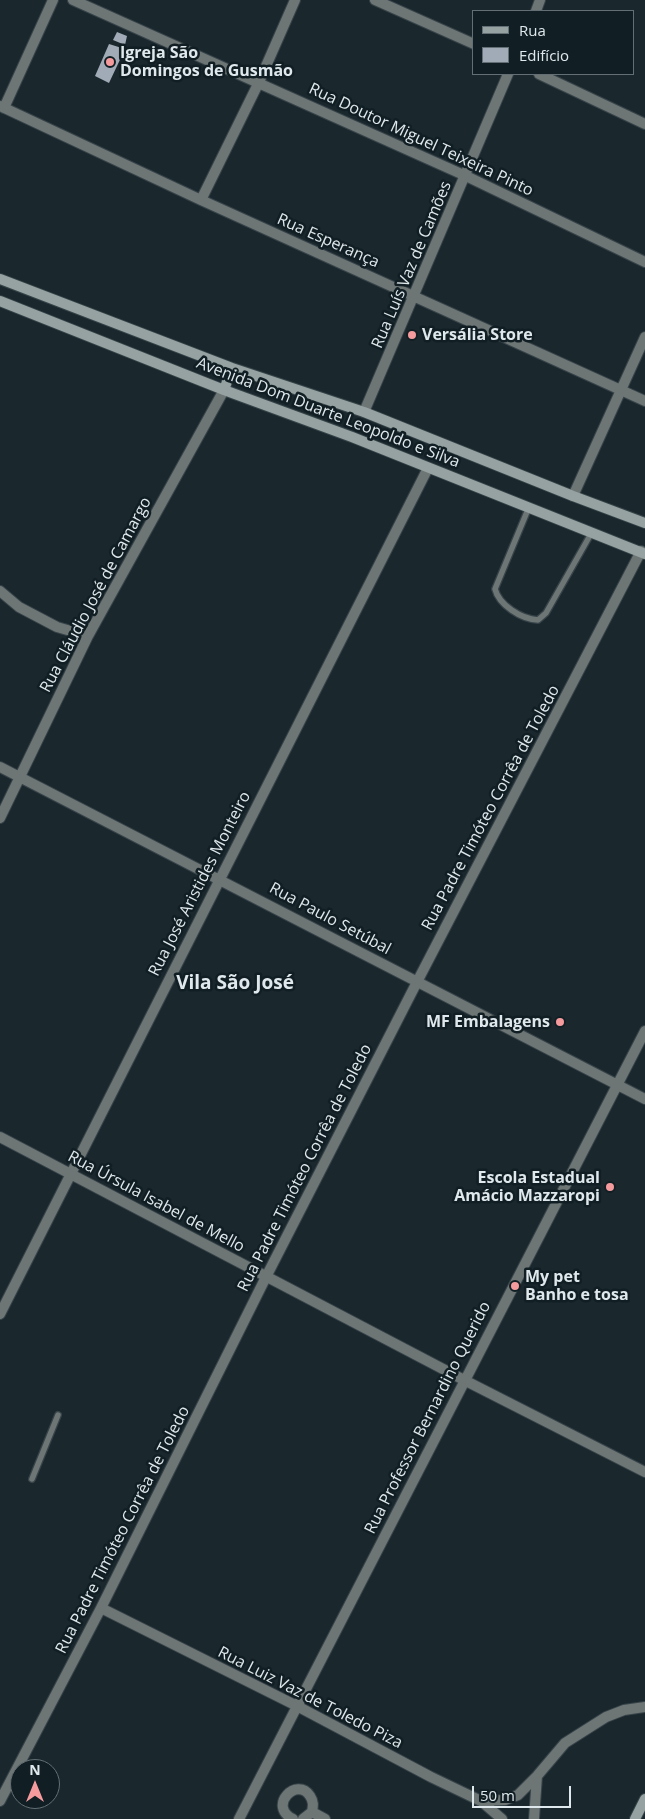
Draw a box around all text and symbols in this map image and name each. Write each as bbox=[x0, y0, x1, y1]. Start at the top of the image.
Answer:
legend bbox=[472, 10, 635, 75]
text: Rua bbox=[519, 20, 546, 40]
place label: Igreja São Domingos de Gusmão bbox=[120, 43, 293, 81]
text: Edifício bbox=[519, 45, 569, 65]
marker: Igreja São Domingos de Gusmão bbox=[104, 56, 116, 68]
street label: Rua Doutor Miguel Teixeira Pinto bbox=[306, 79, 536, 201]
street label: Rua Luís Vaz de Camões bbox=[368, 179, 456, 351]
street label: Rua Esperança bbox=[274, 210, 382, 272]
place label: Versália Store bbox=[422, 325, 533, 345]
marker: Versália Store bbox=[406, 329, 418, 341]
street label: Avenida Dom Duarte Leopoldo e Silva bbox=[194, 354, 462, 472]
street label: Rua Cláudio José de Camargo bbox=[36, 494, 156, 696]
street label: Rua Padre Timóteo Corrêa de Toledo bbox=[418, 682, 564, 934]
street label: Rua José Aristides Monteiro bbox=[145, 788, 255, 980]
street label: Rua Paulo Setúbal bbox=[266, 879, 394, 959]
district label: Vila São José bbox=[176, 973, 294, 995]
place label: MF Embalagens bbox=[426, 1012, 550, 1032]
marker: MF Embalagens bbox=[554, 1016, 566, 1028]
street label: Rua Padre Timóteo Corrêa de Toledo bbox=[234, 1041, 376, 1295]
street label: Rua Úrsula Isabel de Mello bbox=[64, 1147, 248, 1257]
place label: Escola Estadual Amácio Mazzaropi bbox=[454, 1168, 600, 1206]
marker: Escola Estadual Amácio Mazzaropi bbox=[604, 1181, 616, 1193]
place label: My pet Banho e tosa bbox=[525, 1267, 629, 1305]
marker: My pet Banho e tosa bbox=[509, 1280, 521, 1292]
street label: Rua Professor Bernardino Querido bbox=[361, 1299, 495, 1537]
street label: Rua Padre Timóteo Corrêa de Toledo bbox=[52, 1403, 194, 1657]
street label: Rua Luiz Vaz de Toledo Piza bbox=[214, 1643, 406, 1753]
north arrow bbox=[10, 1759, 60, 1809]
text: N bbox=[29, 1760, 41, 1779]
scale bar bbox=[475, 1776, 574, 1808]
text: 50 m bbox=[480, 1785, 515, 1805]

